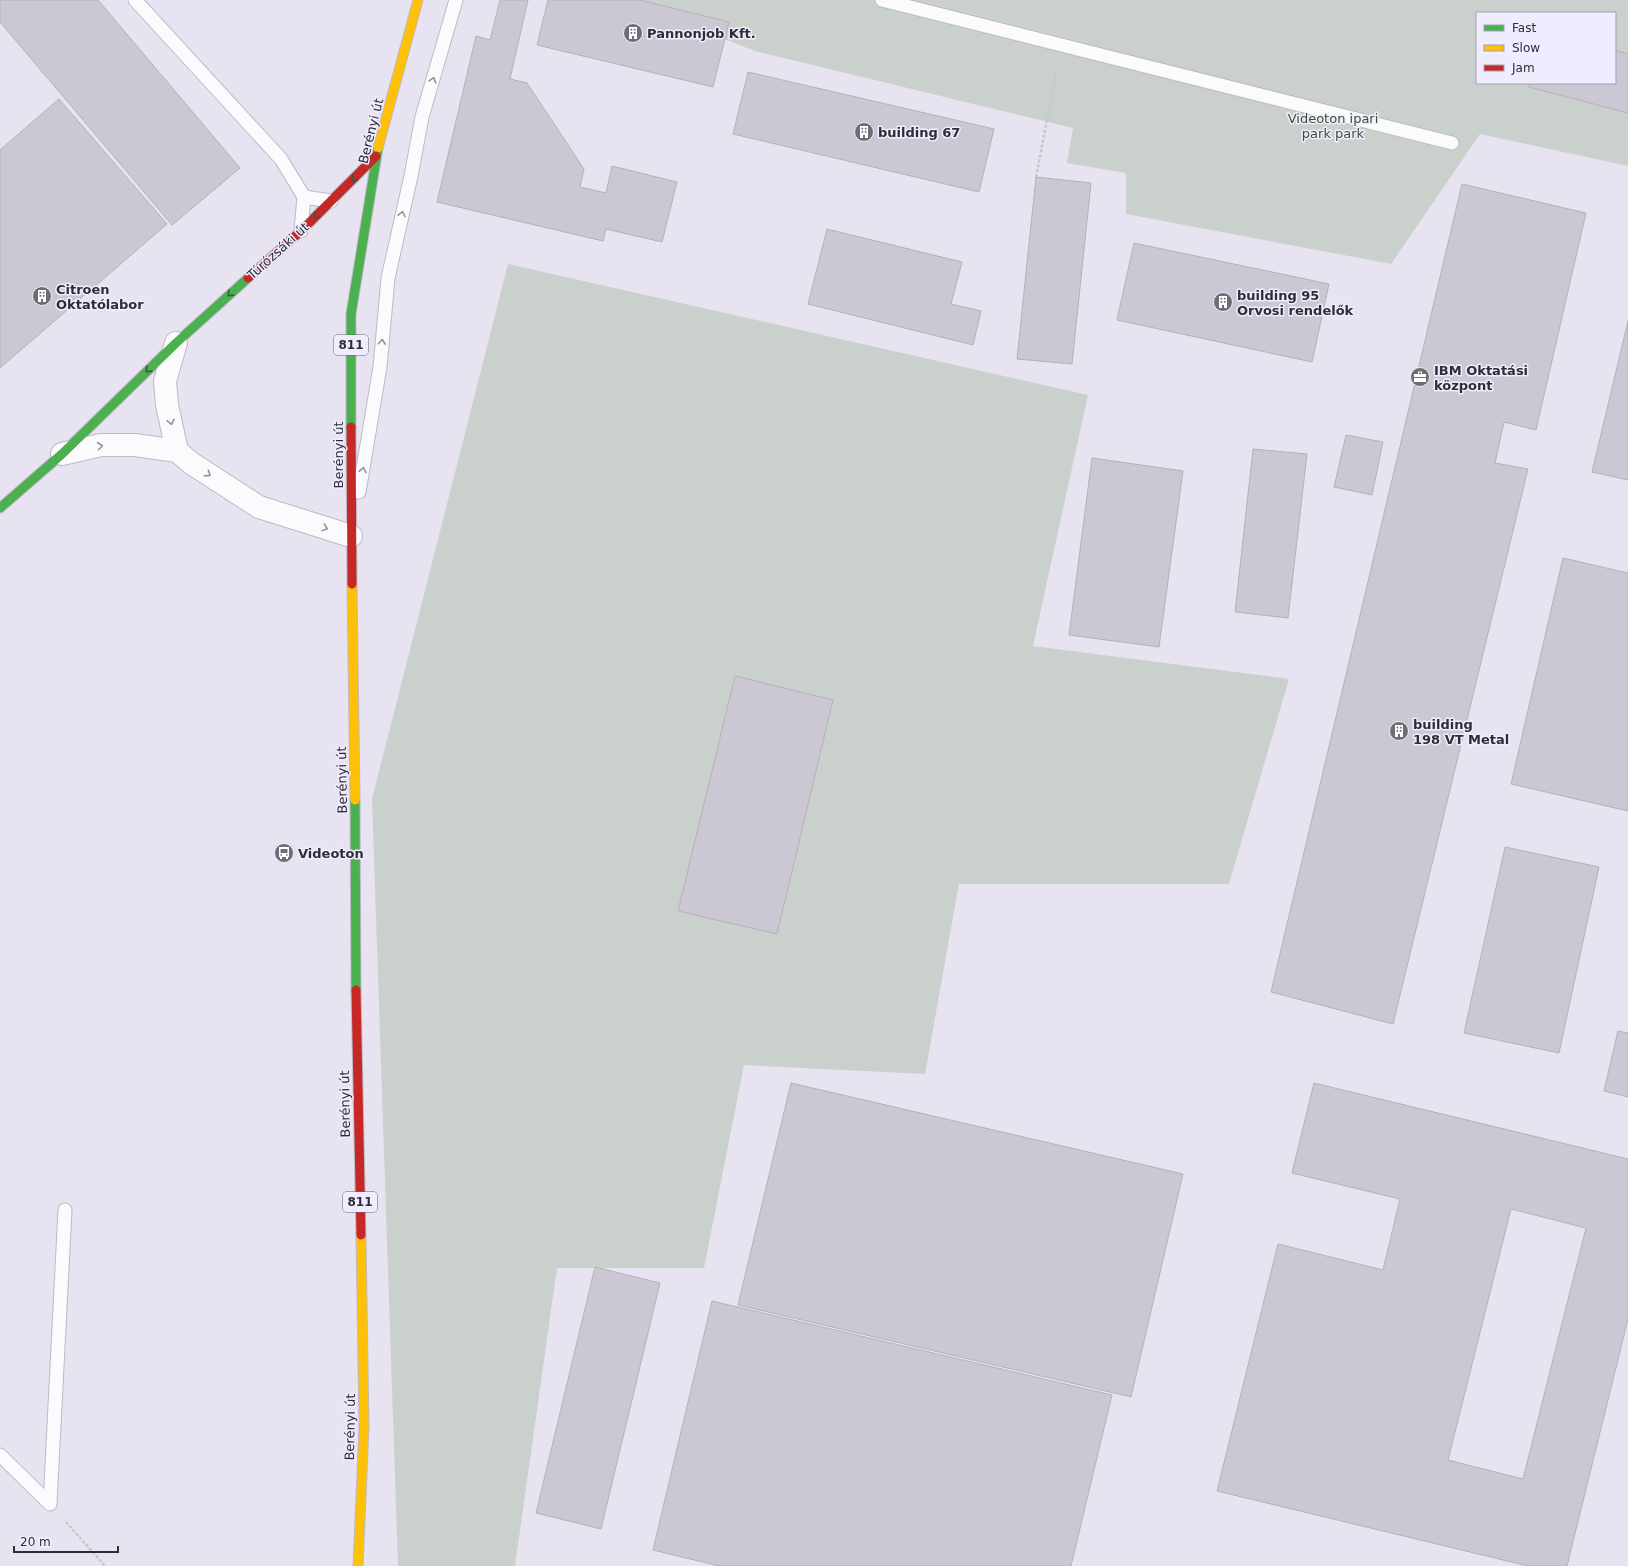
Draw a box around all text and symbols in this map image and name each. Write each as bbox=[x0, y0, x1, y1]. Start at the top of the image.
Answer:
legend bbox=[1476, 12, 1616, 84]
text: Fast bbox=[1512, 21, 1536, 35]
building icon: Pannonjob Kft. bbox=[622, 22, 644, 44]
place label: Pannonjob Kft. bbox=[647, 26, 756, 41]
text: Slow bbox=[1512, 41, 1540, 55]
text: Jam bbox=[1511, 61, 1535, 75]
one-way arrow bbox=[428, 77, 437, 84]
street label: Berényi út bbox=[356, 97, 386, 165]
park label: Videoton ipari park park bbox=[1288, 111, 1378, 141]
building icon: building 67 bbox=[853, 121, 875, 143]
place label: building 67 bbox=[878, 125, 960, 140]
one-way arrow bbox=[351, 174, 359, 181]
one-way arrow bbox=[398, 210, 406, 217]
one-way arrow bbox=[313, 211, 321, 219]
street label: Túrózsáki út bbox=[243, 220, 312, 283]
place label: Citroen Oktatólabor bbox=[56, 282, 144, 312]
building icon: Citroen Oktatólabor bbox=[31, 285, 53, 307]
place label: building 95 Orvosi rendelők bbox=[1237, 288, 1354, 318]
one-way arrow bbox=[228, 289, 235, 296]
building icon: building 95 Orvosi rendelők bbox=[1212, 291, 1234, 313]
road number: 811 bbox=[334, 335, 368, 355]
one-way arrow bbox=[378, 339, 387, 345]
place label: IBM Oktatási központ bbox=[1434, 363, 1528, 393]
one-way arrow bbox=[145, 365, 153, 373]
office icon: IBM Oktatási központ bbox=[1409, 366, 1431, 388]
one-way arrow bbox=[166, 419, 174, 425]
street label: Berényi út bbox=[331, 422, 346, 489]
one-way arrow bbox=[97, 442, 103, 451]
one-way arrow bbox=[358, 467, 367, 473]
one-way arrow bbox=[204, 470, 211, 477]
one-way arrow bbox=[321, 523, 328, 532]
place label: building 198 VT Metal bbox=[1413, 717, 1509, 747]
building icon: building 198 VT Metal bbox=[1388, 720, 1410, 742]
street label: Berényi út bbox=[334, 746, 350, 814]
bus stop icon: Videoton bbox=[273, 842, 295, 864]
place label: Videoton bbox=[298, 846, 364, 861]
street label: Berényi út bbox=[337, 1070, 353, 1138]
road number: 811 bbox=[343, 1192, 377, 1212]
street label: Berényi út bbox=[342, 1393, 358, 1461]
scale bar bbox=[14, 1528, 118, 1554]
text: 20 m bbox=[20, 1535, 51, 1549]

